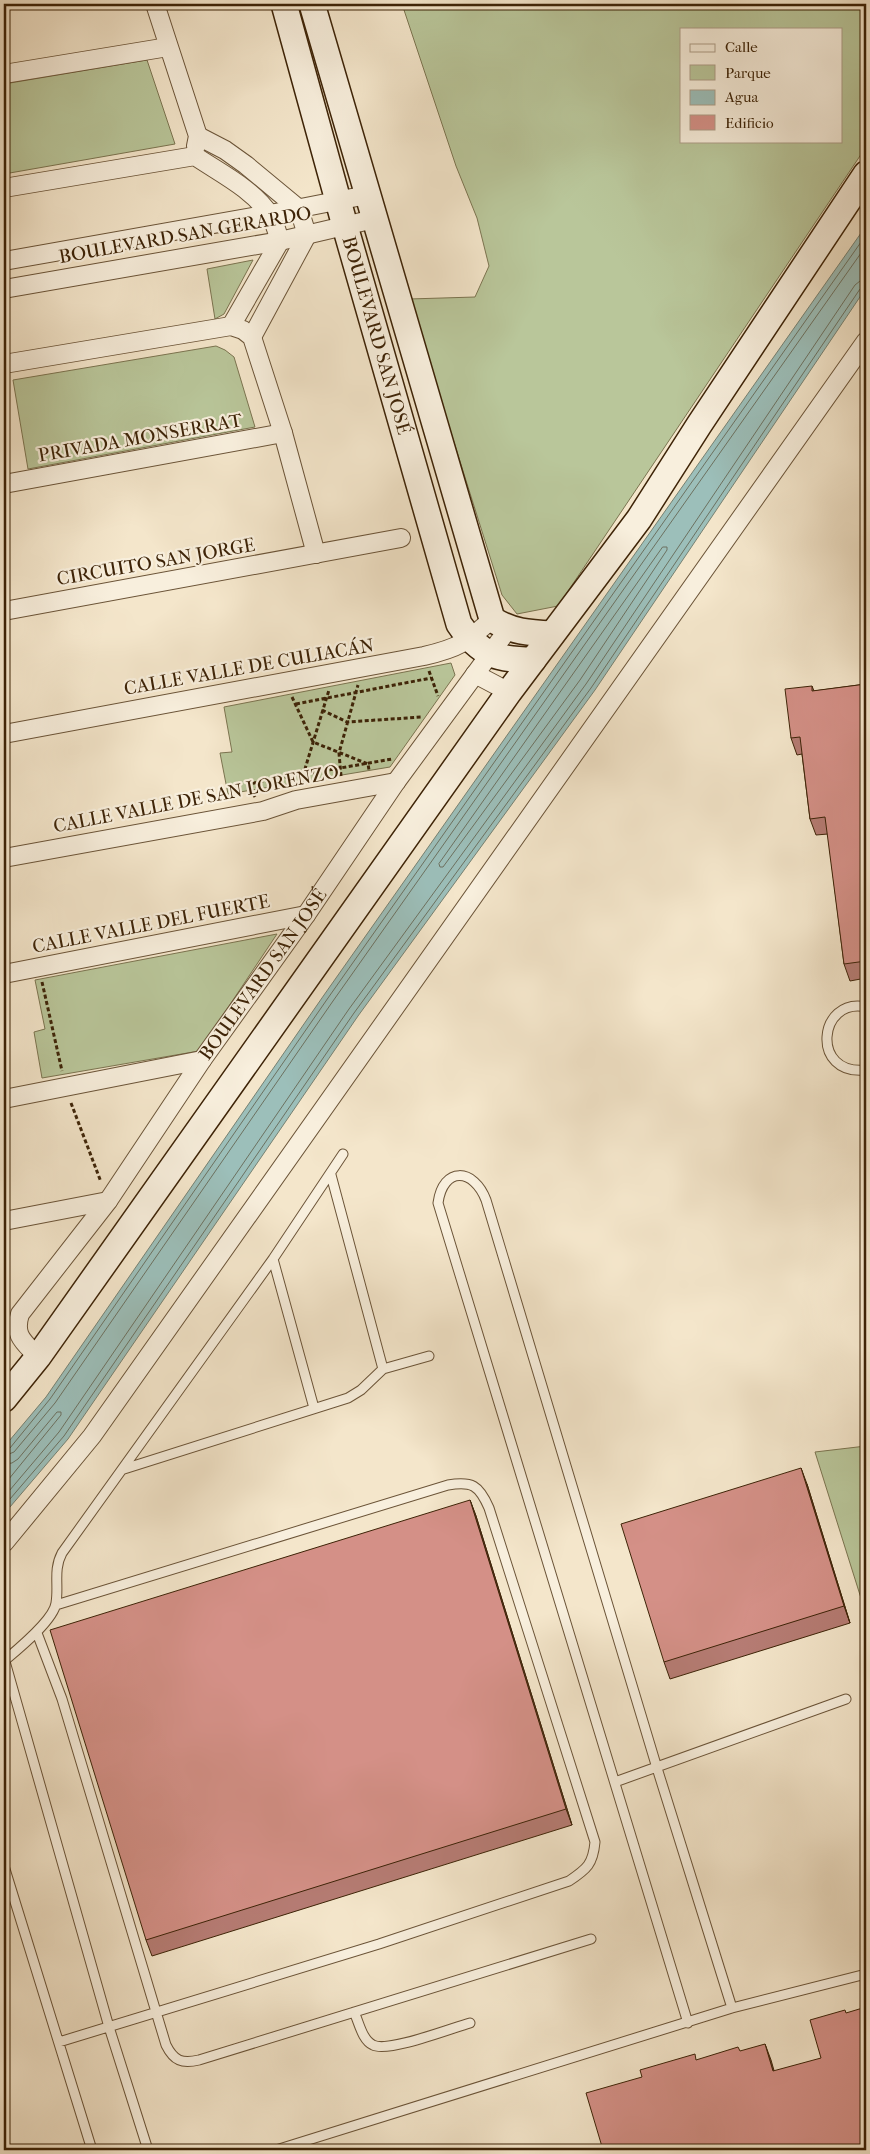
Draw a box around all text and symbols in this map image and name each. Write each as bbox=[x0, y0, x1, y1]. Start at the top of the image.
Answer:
legend bbox=[680, 28, 842, 142]
text: Calle bbox=[725, 38, 758, 56]
text: Parque bbox=[725, 64, 771, 82]
text: Agua bbox=[724, 88, 759, 106]
text: Edificio bbox=[725, 114, 774, 132]
street label: BOULEVARD SAN GERARDO bbox=[57, 202, 313, 268]
street label: BOULEVARD SAN JOSÉ bbox=[338, 234, 415, 437]
street label: PRIVADA MONSERRAT bbox=[36, 409, 244, 467]
street label: CIRCUITO SAN JORGE bbox=[55, 534, 257, 590]
street label: CALLE VALLE DE CULIACÁN bbox=[122, 634, 376, 700]
street label: CALLE VALLE DE SAN LORENZO bbox=[51, 761, 341, 837]
street label: BOULEVARD SAN JOSÉ bbox=[195, 884, 332, 1064]
street label: CALLE VALLE DEL FUERTE bbox=[30, 890, 272, 958]

